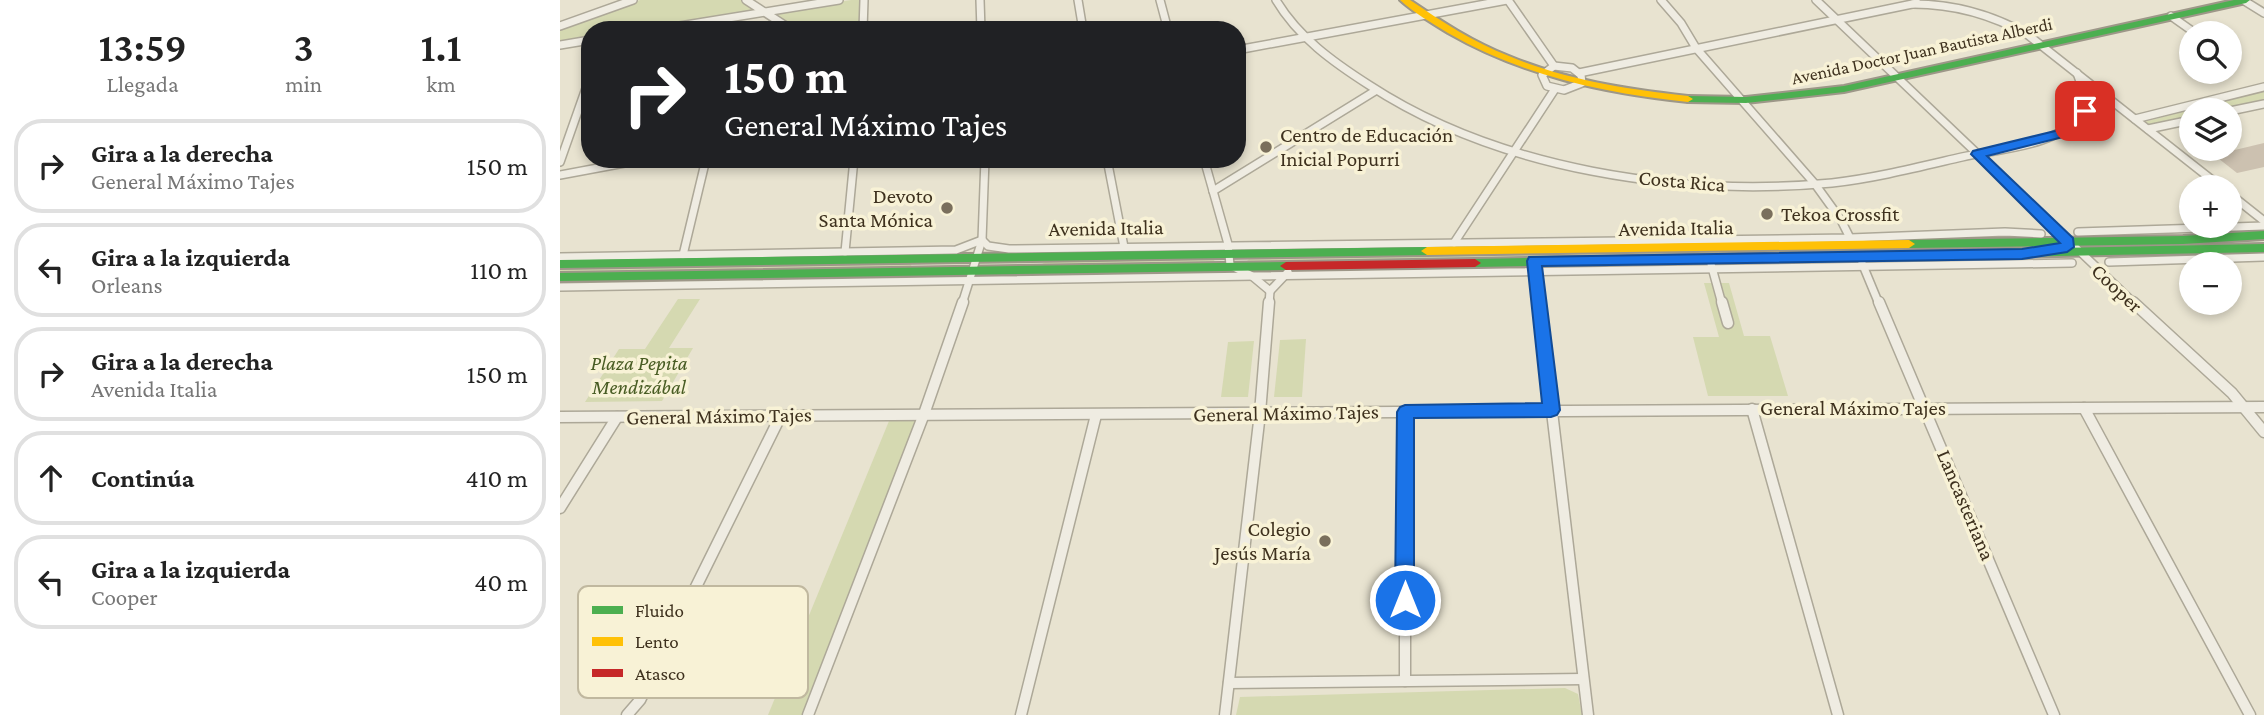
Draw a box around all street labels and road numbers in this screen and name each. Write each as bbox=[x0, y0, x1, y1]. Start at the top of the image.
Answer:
street label: Avenida Doctor Juan Bautista Alberdi bbox=[1790, 13, 2054, 88]
street label: Costa Rica bbox=[1638, 165, 1727, 197]
street label: Avenida Italia bbox=[1048, 215, 1164, 241]
street label: Avenida Italia bbox=[1618, 215, 1734, 241]
street label: Cooper bbox=[2087, 258, 2148, 318]
street label: General Máximo Tajes bbox=[1760, 396, 1946, 420]
street label: General Máximo Tajes bbox=[1193, 399, 1379, 427]
street label: General Máximo Tajes bbox=[626, 402, 812, 430]
street label: Lancasteriana bbox=[1932, 446, 2000, 564]

